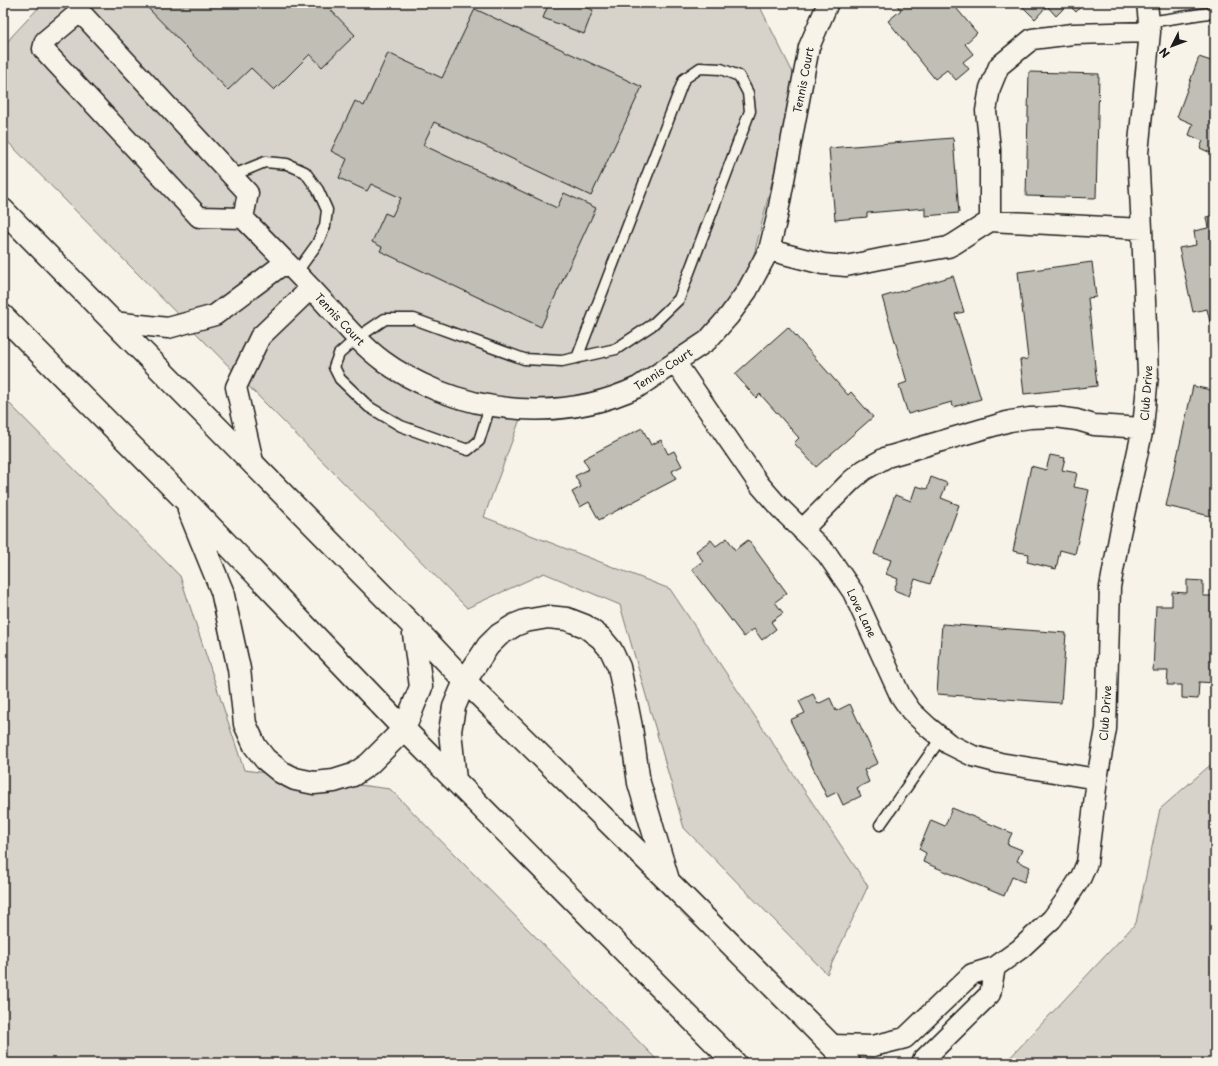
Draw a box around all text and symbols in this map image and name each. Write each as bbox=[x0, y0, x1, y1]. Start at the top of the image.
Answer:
north arrow bbox=[1152, 26, 1192, 66]
text: N bbox=[1155, 44, 1173, 62]
street label: Tennis Court bbox=[788, 45, 818, 114]
street label: Tennis Court bbox=[311, 289, 369, 350]
street label: Tennis Court bbox=[630, 343, 696, 394]
street label: Club Drive bbox=[1136, 365, 1156, 421]
street label: Love Lane bbox=[843, 586, 881, 640]
street label: Club Drive bbox=[1095, 685, 1115, 741]

